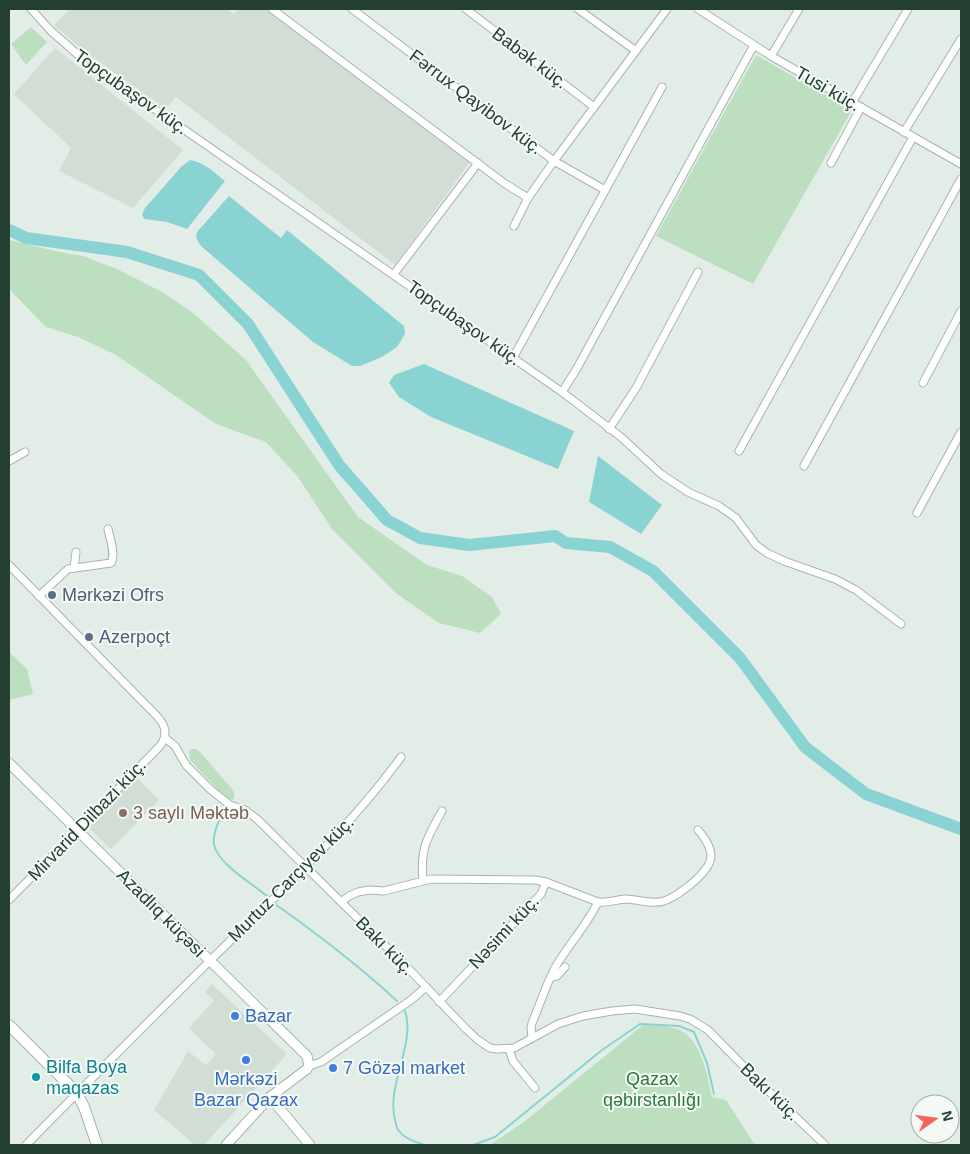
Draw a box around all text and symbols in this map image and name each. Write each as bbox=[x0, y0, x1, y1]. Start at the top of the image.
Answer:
street label: Babək küç. bbox=[488, 23, 572, 93]
street label: Topçubaşov küç. bbox=[70, 45, 192, 139]
street label: Fərrux Qayibov küç. bbox=[406, 46, 546, 158]
street label: Tusi küç. bbox=[792, 62, 864, 116]
street label: Topçubaşov küç. bbox=[403, 276, 525, 370]
place label: Mərkəzi Ofrs bbox=[62, 585, 164, 605]
marker: Mərkəzi Ofrs bbox=[46, 589, 58, 601]
place label: Azerpoçt bbox=[99, 627, 170, 647]
marker: Azerpoçt bbox=[83, 631, 95, 643]
street label: Mirvarid Dilbazi küç. bbox=[24, 755, 150, 885]
place label: 3 saylı Məktəb bbox=[133, 803, 249, 823]
marker: 3 saylı Məktəb bbox=[117, 807, 129, 819]
street label: Murtuz Carçıyev küç. bbox=[224, 812, 358, 946]
street label: Azadlıq küçəsi bbox=[113, 865, 209, 961]
street label: Nəsimi küç. bbox=[465, 891, 543, 973]
street label: Bakı küç. bbox=[352, 913, 418, 979]
place label: Bazar bbox=[245, 1006, 292, 1026]
marker: Bazar bbox=[229, 1010, 241, 1022]
marker: Mərkəzi Bazar Qazax bbox=[240, 1054, 252, 1066]
place label: Bilfa Boya maqazas bbox=[46, 1057, 128, 1098]
place label: 7 Gözəl market bbox=[343, 1058, 465, 1078]
street label: Bakı küç. bbox=[736, 1059, 804, 1125]
marker: 7 Gözəl market bbox=[327, 1062, 339, 1074]
place label: Mərkəzi Bazar Qazax bbox=[194, 1069, 298, 1110]
park label: Qazax qəbirstanlığı bbox=[603, 1069, 701, 1110]
marker: Bilfa Boya maqazas bbox=[30, 1071, 42, 1083]
north arrow bbox=[910, 1094, 960, 1144]
text: N bbox=[939, 1109, 957, 1123]

